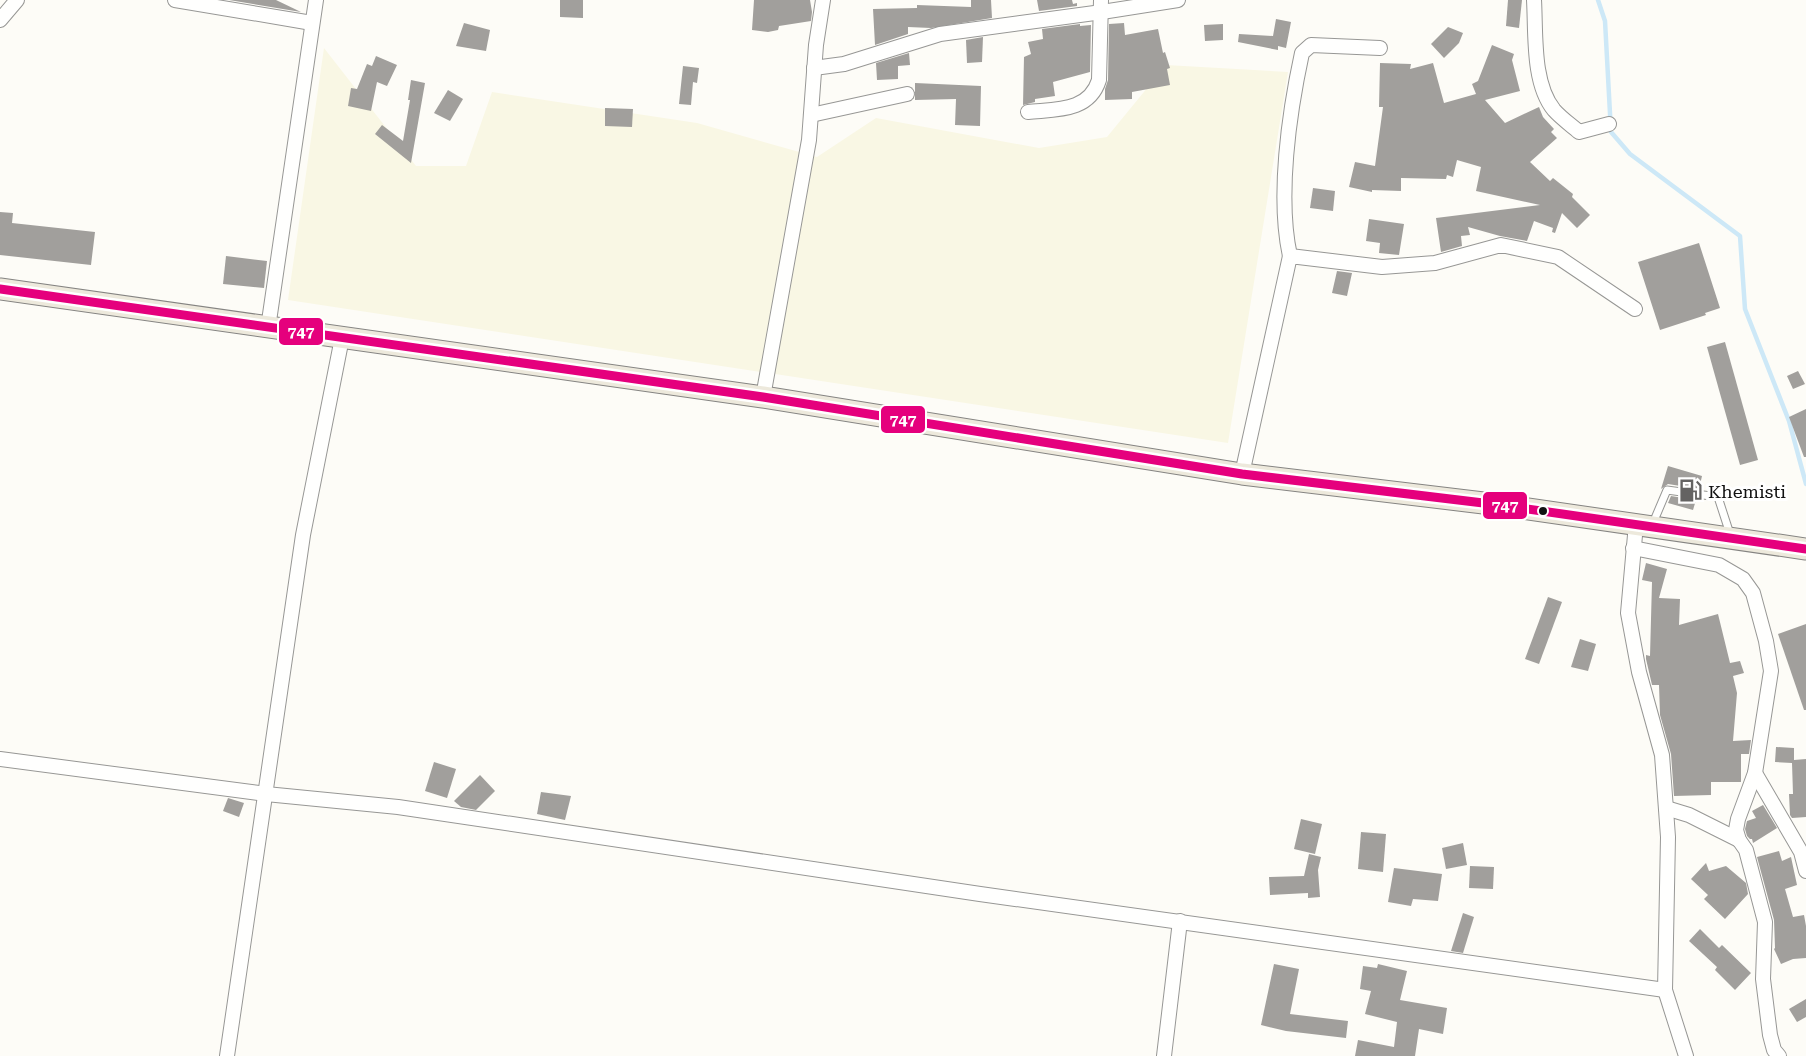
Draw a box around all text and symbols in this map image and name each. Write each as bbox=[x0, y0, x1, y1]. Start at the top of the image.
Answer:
line badge: 747 bbox=[278, 317, 324, 346]
text: 747 bbox=[288, 322, 314, 341]
line badge: 747 bbox=[880, 405, 926, 434]
text: 747 bbox=[890, 410, 916, 429]
fuel station icon: Khemisti bbox=[1677, 478, 1703, 504]
place label: Khemisti bbox=[1708, 481, 1786, 502]
line badge: 747 bbox=[1482, 491, 1528, 520]
text: 747 bbox=[1492, 496, 1518, 515]
unlabelled marker bbox=[1537, 505, 1549, 517]

